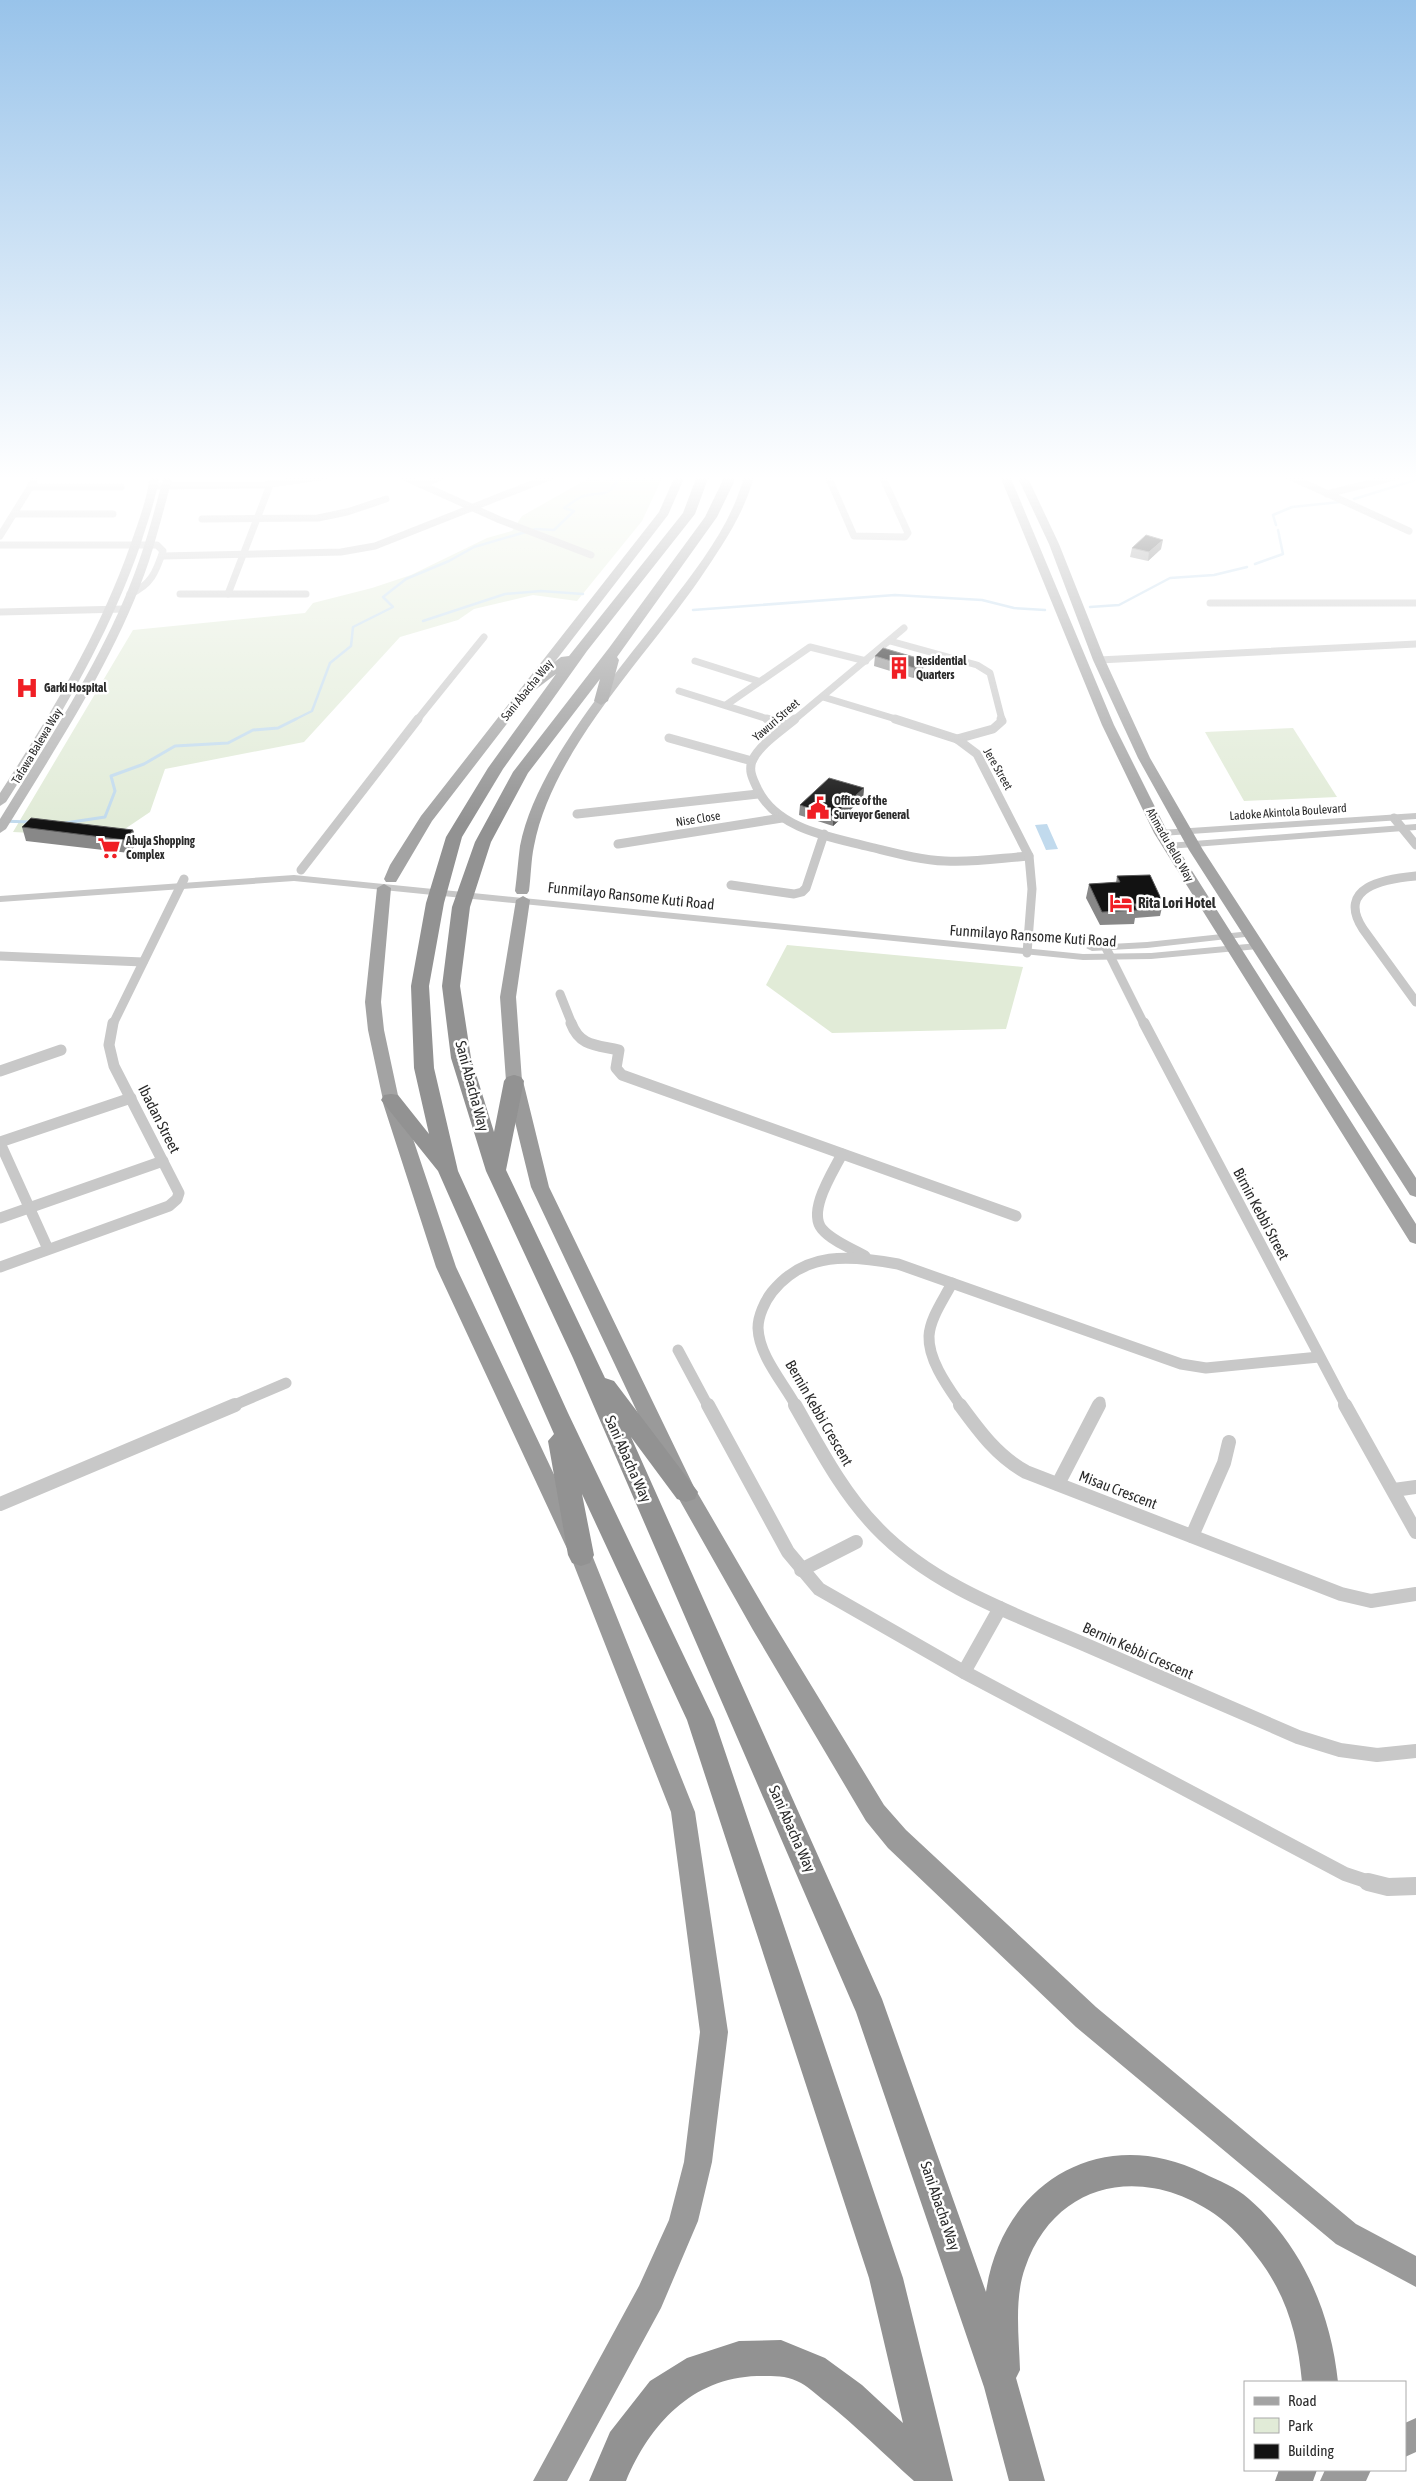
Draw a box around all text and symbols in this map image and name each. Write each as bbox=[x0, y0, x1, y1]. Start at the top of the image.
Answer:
place label: Residential Quarters bbox=[916, 654, 967, 682]
building icon: Residential Quarters bbox=[886, 655, 912, 681]
street label: Sani Abacha Way bbox=[498, 657, 556, 723]
hospital icon: Garki Hospital bbox=[14, 675, 40, 701]
place label: Garki Hospital bbox=[44, 681, 107, 695]
street label: Yawuri Street bbox=[750, 696, 803, 744]
street label: Tafawa Balewa Way bbox=[9, 706, 65, 786]
street label: Jere Street bbox=[980, 745, 1016, 793]
place label: Office of the Surveyor General bbox=[834, 794, 910, 822]
public building icon: Office of the Surveyor General bbox=[805, 795, 831, 821]
street label: Ladoke Akintola Boulevard bbox=[1229, 801, 1347, 823]
street label: Ahmadu Bello Way bbox=[1143, 806, 1197, 884]
street label: Nise Close bbox=[675, 809, 721, 829]
place label: Abuja Shopping Complex bbox=[125, 834, 196, 862]
supermarket icon: Abuja Shopping Complex bbox=[96, 835, 122, 861]
street label: Funmilayo Ransome Kuti Road bbox=[547, 878, 715, 913]
hotel icon: Rita Lori Hotel bbox=[1108, 890, 1134, 916]
place label: Rita Lori Hotel bbox=[1138, 894, 1217, 911]
street label: Funmilayo Ransome Kuti Road bbox=[949, 921, 1117, 950]
street label: Sani Abacha Way bbox=[452, 1039, 493, 1133]
street label: Ibadan Street bbox=[135, 1082, 184, 1156]
street label: Birnin Kebbi Street bbox=[1230, 1165, 1293, 1263]
street label: Bernin Kebbi Crescent bbox=[782, 1357, 857, 1469]
street label: Sani Abacha Way bbox=[602, 1413, 655, 1505]
street label: Misau Crescent bbox=[1077, 1467, 1160, 1512]
street label: Bernin Kebbi Crescent bbox=[1080, 1619, 1196, 1683]
street label: Sani Abacha Way bbox=[766, 1783, 819, 1875]
street label: Sani Abacha Way bbox=[917, 2159, 964, 2253]
legend bbox=[1244, 2381, 1406, 2471]
text: Road bbox=[1288, 2392, 1317, 2409]
text: Park bbox=[1288, 2417, 1313, 2434]
text: Building bbox=[1288, 2442, 1334, 2459]

